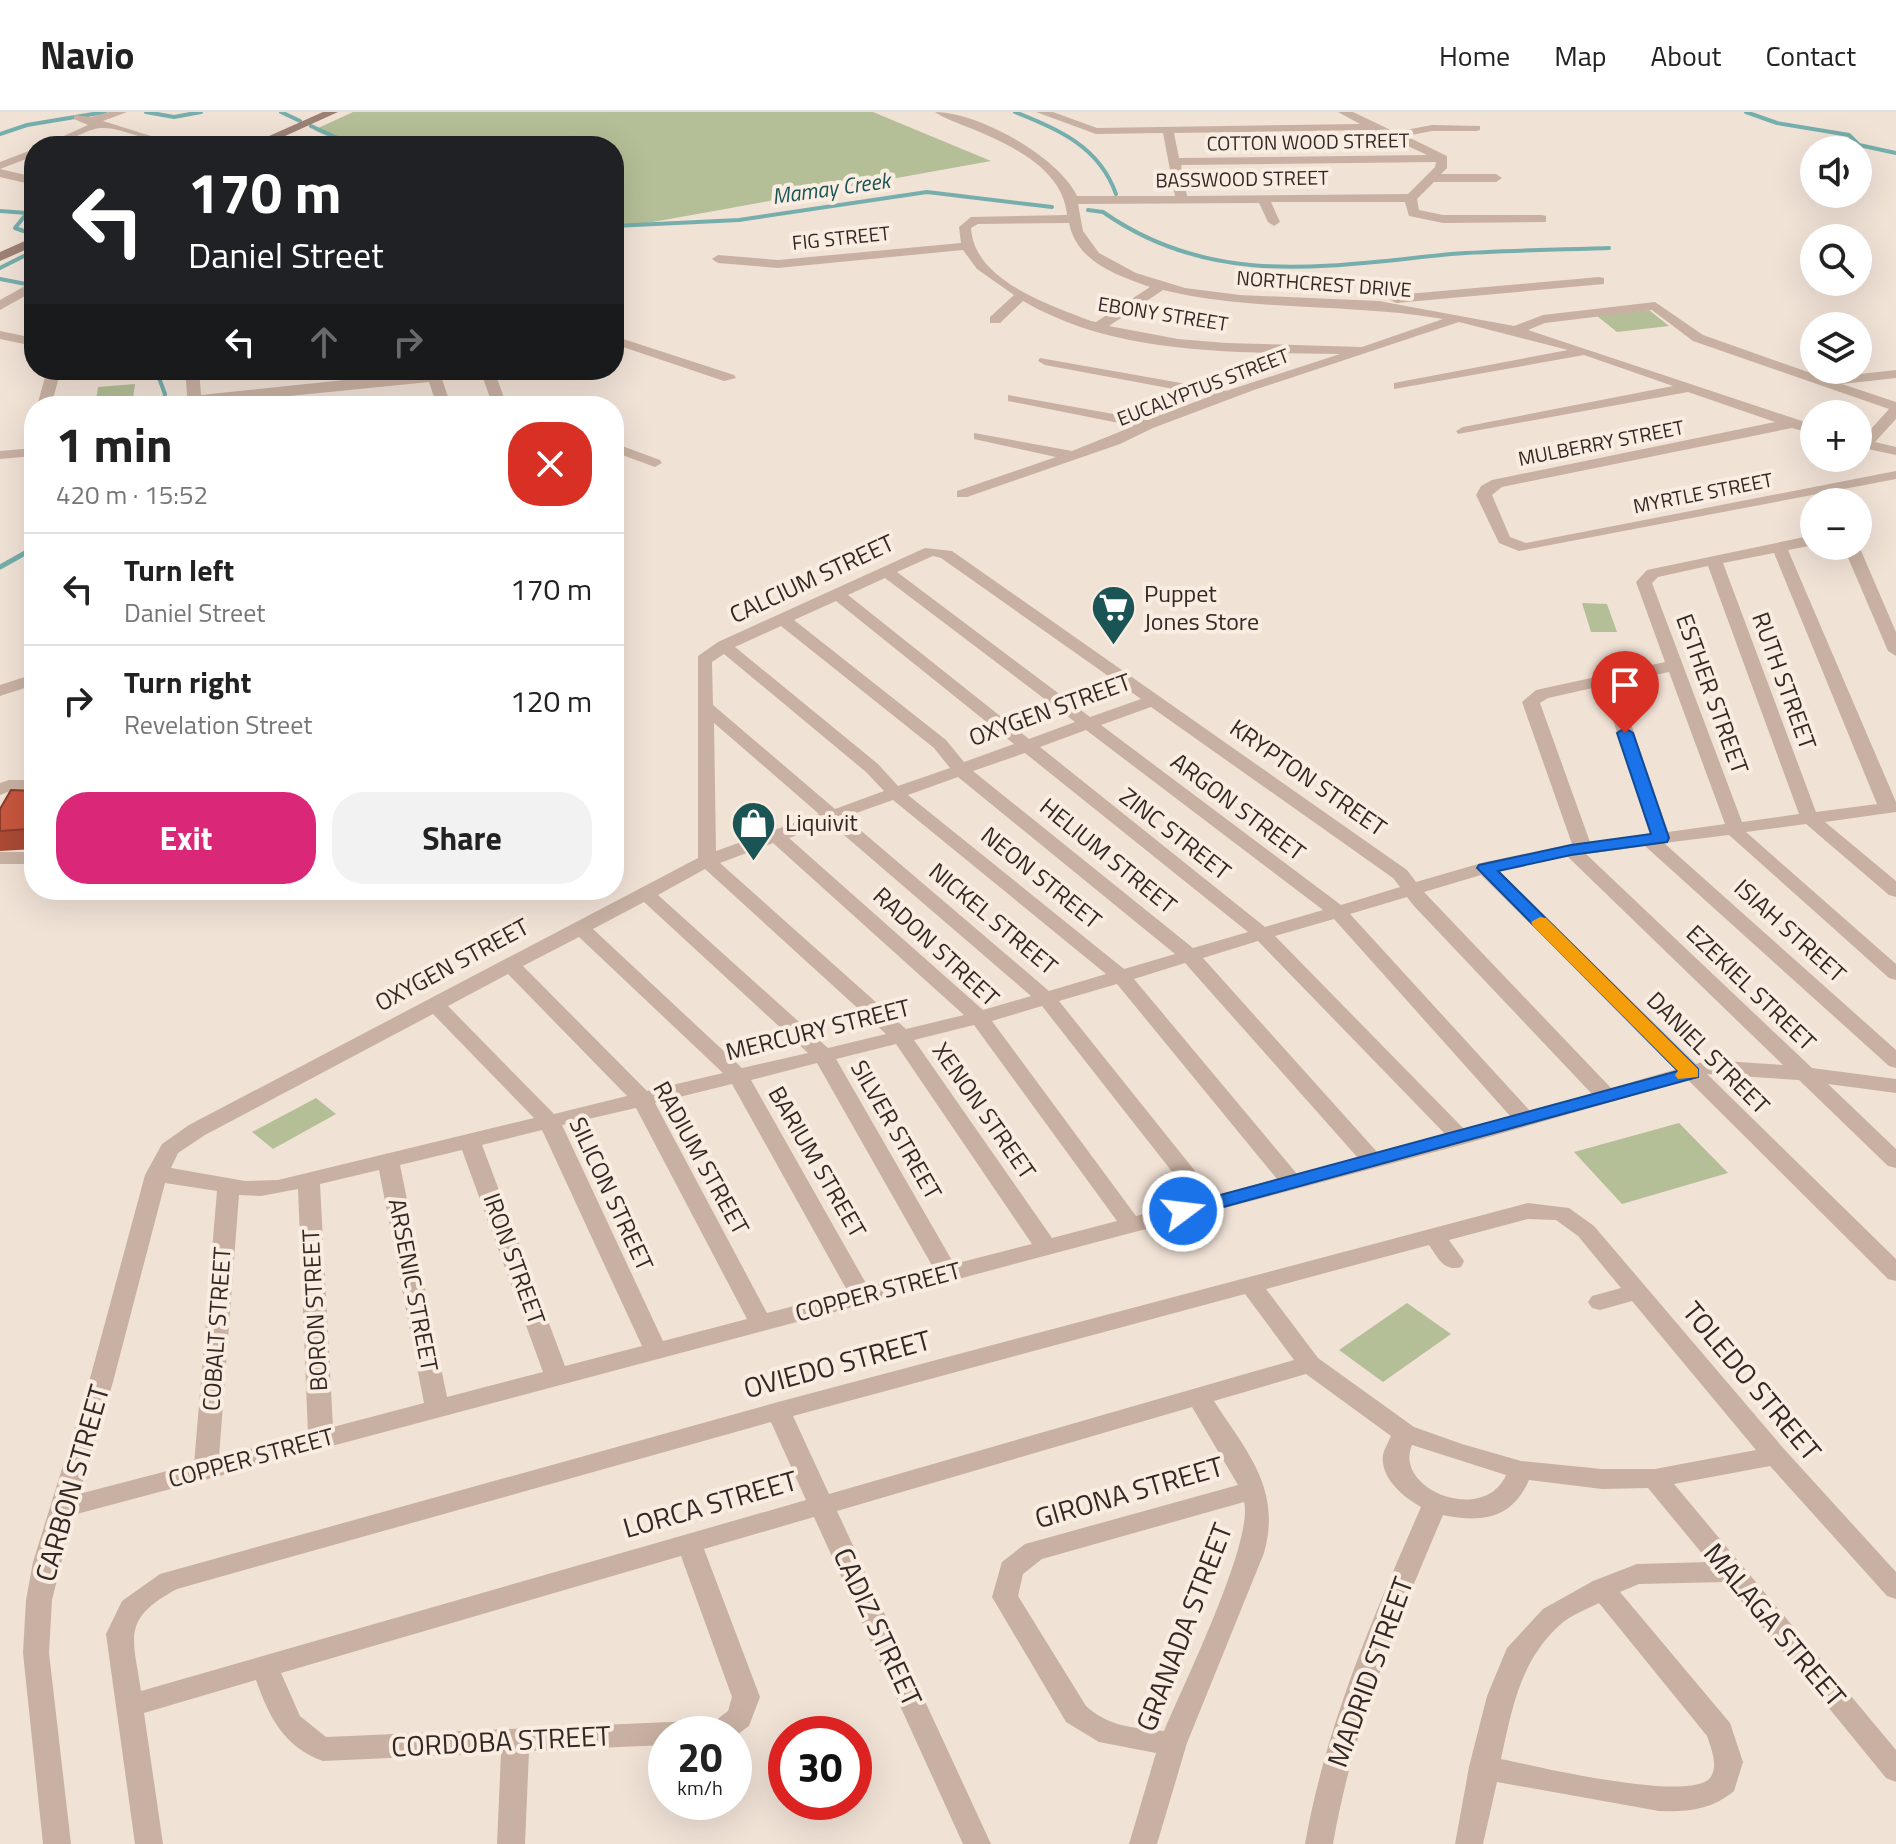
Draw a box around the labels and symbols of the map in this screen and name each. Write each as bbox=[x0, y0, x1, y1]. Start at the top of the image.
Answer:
street label: COTTON WOOD STREET bbox=[1206, 124, 1410, 159]
street label: BASSWOOD STREET bbox=[1155, 161, 1329, 196]
water label: Mamay Creek bbox=[770, 163, 894, 213]
street label: FIG STREET bbox=[790, 217, 892, 258]
street label: NORTHCREST DRIVE bbox=[1235, 262, 1413, 305]
street label: EBONY STREET bbox=[1096, 288, 1231, 339]
street label: EUCALYPTUS STREET bbox=[1112, 339, 1294, 434]
street label: MULBERRY STREET bbox=[1515, 411, 1687, 474]
street label: MYRTLE STREET bbox=[1630, 464, 1776, 521]
street label: CALCIUM STREET bbox=[723, 524, 900, 632]
place label: Puppet Jones Store bbox=[1144, 575, 1259, 639]
supermarket icon: Puppet Jones Store bbox=[1089, 584, 1137, 647]
street label: RUTH STREET bbox=[1743, 607, 1827, 755]
street label: ESTHER STREET bbox=[1667, 609, 1759, 779]
pin bbox=[1591, 651, 1659, 733]
street label: OXYGEN STREET bbox=[964, 663, 1136, 755]
street label: KRYPTON STREET bbox=[1223, 710, 1395, 845]
street label: ARGON STREET bbox=[1164, 743, 1314, 869]
street label: ZINC STREET bbox=[1112, 778, 1239, 889]
street label: HELIUM STREET bbox=[1032, 789, 1185, 922]
shop icon: Liquivit bbox=[730, 799, 778, 862]
place label: Liquivit bbox=[785, 804, 858, 840]
street label: NEON STREET bbox=[973, 817, 1110, 937]
street label: NICKEL STREET bbox=[921, 854, 1066, 983]
street label: ISIAH STREET bbox=[1727, 870, 1855, 991]
street label: RADON STREET bbox=[865, 878, 1008, 1015]
street label: OXYGEN STREET bbox=[368, 908, 535, 1020]
street label: EZEKIEL STREET bbox=[1679, 916, 1825, 1059]
street label: DANIEL STREET bbox=[1639, 983, 1779, 1122]
street label: MERCURY STREET bbox=[722, 989, 914, 1069]
street label: XENON STREET bbox=[924, 1035, 1046, 1187]
street label: SILVER STREET bbox=[842, 1053, 952, 1206]
street label: RADIUM STREET bbox=[645, 1074, 759, 1241]
street label: BARIUM STREET bbox=[760, 1079, 876, 1244]
street label: SILICON STREET bbox=[561, 1111, 663, 1277]
position arrow bbox=[1141, 1169, 1225, 1253]
street label: IRON STREET bbox=[474, 1188, 556, 1330]
street label: ARSENIC STREET bbox=[380, 1195, 448, 1375]
street label: BORON STREET bbox=[292, 1228, 336, 1392]
street label: COBALT STREET bbox=[192, 1245, 240, 1412]
street label: COPPER STREET bbox=[791, 1252, 965, 1330]
street label: TOLEDO STREET bbox=[1673, 1291, 1832, 1470]
street label: OVIEDO STREET bbox=[738, 1318, 936, 1409]
street label: CARBON STREET bbox=[23, 1379, 120, 1586]
street label: COPPER STREET bbox=[164, 1418, 338, 1496]
street label: GIRONA STREET bbox=[1029, 1444, 1229, 1539]
street label: LORCA STREET bbox=[618, 1458, 802, 1549]
street label: GRANADA STREET bbox=[1124, 1516, 1243, 1737]
street label: MALAGA STREET bbox=[1694, 1533, 1857, 1716]
street label: CADIZ STREET bbox=[823, 1540, 934, 1714]
street label: MADRID STREET bbox=[1315, 1571, 1424, 1773]
street label: CORDOBA STREET bbox=[390, 1713, 612, 1768]
speed limit sign: 30 bbox=[768, 1716, 872, 1820]

